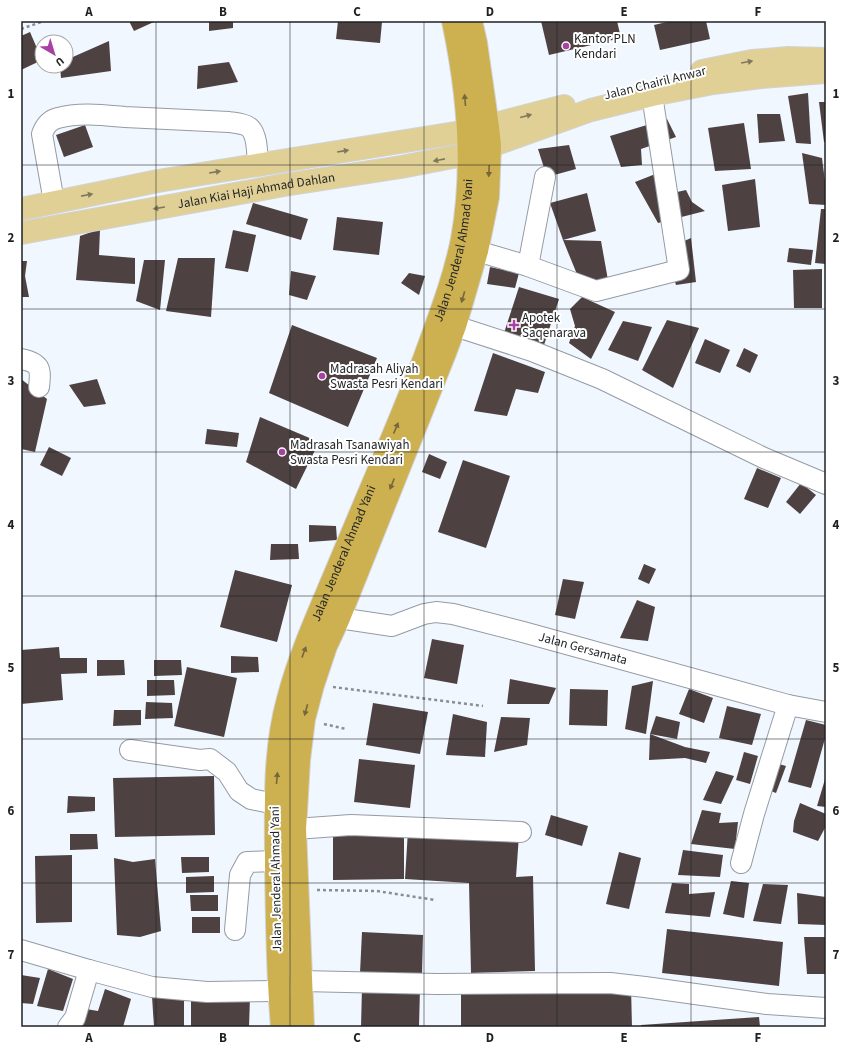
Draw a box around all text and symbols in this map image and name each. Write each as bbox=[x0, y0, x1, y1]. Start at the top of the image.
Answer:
text: A bbox=[84, 3, 93, 21]
text: B bbox=[219, 3, 227, 21]
text: C bbox=[353, 3, 361, 21]
text: D bbox=[486, 3, 494, 21]
text: E bbox=[620, 3, 628, 21]
text: F bbox=[755, 3, 762, 21]
place label: Kantor PLN Kendari bbox=[574, 30, 636, 63]
north arrow bbox=[34, 34, 74, 74]
marker: Kantor PLN Kendari bbox=[561, 41, 571, 51]
text: U bbox=[52, 53, 67, 70]
one-way arrow bbox=[741, 59, 753, 65]
street label: Jalan Chairil Anwar bbox=[602, 61, 708, 104]
text: 1 bbox=[8, 85, 15, 103]
text: 1 bbox=[833, 85, 840, 103]
one-way arrow bbox=[462, 94, 469, 106]
one-way arrow bbox=[519, 113, 532, 119]
one-way arrow bbox=[337, 148, 349, 154]
one-way arrow bbox=[432, 157, 445, 163]
one-way arrow bbox=[486, 165, 492, 178]
street label: Jalan Kiai Haji Ahmad Dahlan bbox=[176, 168, 336, 213]
one-way arrow bbox=[208, 169, 221, 175]
street label: Jalan Jenderal Ahmad Yani bbox=[429, 178, 477, 324]
one-way arrow bbox=[81, 192, 93, 198]
one-way arrow bbox=[153, 205, 165, 211]
text: 2 bbox=[8, 229, 15, 247]
text: 2 bbox=[833, 229, 840, 247]
one-way arrow bbox=[460, 292, 466, 304]
place label: Apotek Saqenarava bbox=[522, 309, 586, 342]
marker: Apotek Saqenarava bbox=[509, 320, 519, 330]
place label: Madrasah Aliyah Swasta Pesri Kendari bbox=[330, 360, 443, 393]
marker: Madrasah Aliyah Swasta Pesri Kendari bbox=[317, 371, 327, 381]
text: 3 bbox=[8, 372, 15, 390]
text: 3 bbox=[833, 372, 840, 390]
one-way arrow bbox=[393, 422, 399, 434]
place label: Madrasah Tsanawiyah Swasta Pesri Kendari bbox=[290, 436, 410, 469]
marker: Madrasah Tsanawiyah Swasta Pesri Kendari bbox=[277, 447, 287, 457]
one-way arrow bbox=[389, 479, 395, 491]
street label: Jalan Jenderal Ahmad Yani bbox=[307, 483, 380, 624]
text: 4 bbox=[8, 516, 15, 534]
text: 4 bbox=[833, 516, 840, 534]
street label: Jalan Gersamata bbox=[537, 628, 629, 669]
one-way arrow bbox=[301, 645, 307, 657]
text: 5 bbox=[8, 659, 15, 677]
text: 5 bbox=[833, 659, 840, 677]
one-way arrow bbox=[303, 704, 309, 716]
one-way arrow bbox=[274, 772, 280, 784]
text: 6 bbox=[8, 802, 15, 820]
text: 6 bbox=[833, 802, 840, 820]
street label: Jalan Jenderal Ahmad Yani bbox=[266, 806, 286, 952]
text: 7 bbox=[8, 946, 15, 964]
text: 7 bbox=[833, 946, 840, 964]
text: A bbox=[84, 1029, 93, 1047]
text: B bbox=[219, 1029, 227, 1047]
text: C bbox=[353, 1029, 361, 1047]
text: D bbox=[486, 1029, 494, 1047]
text: E bbox=[620, 1029, 628, 1047]
text: F bbox=[755, 1029, 762, 1047]

